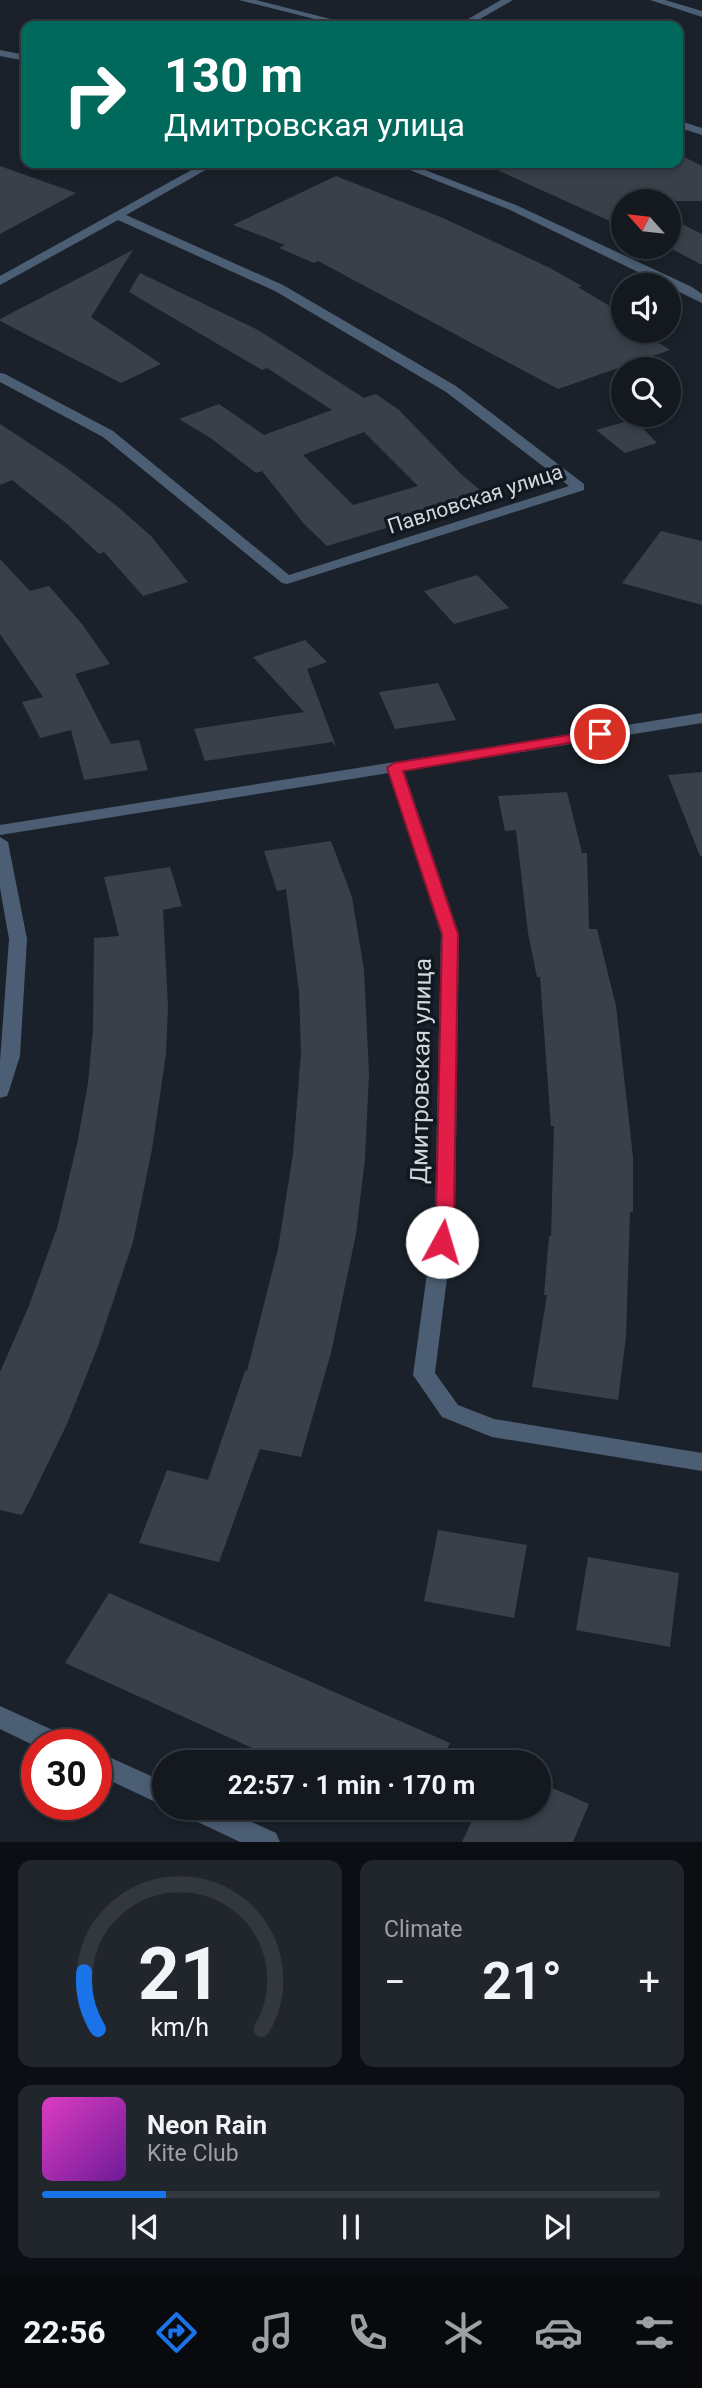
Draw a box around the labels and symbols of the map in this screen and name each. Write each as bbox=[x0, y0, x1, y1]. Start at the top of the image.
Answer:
north arrow bbox=[611, 189, 681, 259]
street label: Павловская улица bbox=[384, 459, 566, 539]
pin bbox=[570, 704, 630, 764]
street label: Дмитровская улица bbox=[405, 958, 437, 1184]
position arrow bbox=[405, 1205, 479, 1279]
speed limit sign: 30 bbox=[21, 1729, 112, 1820]

